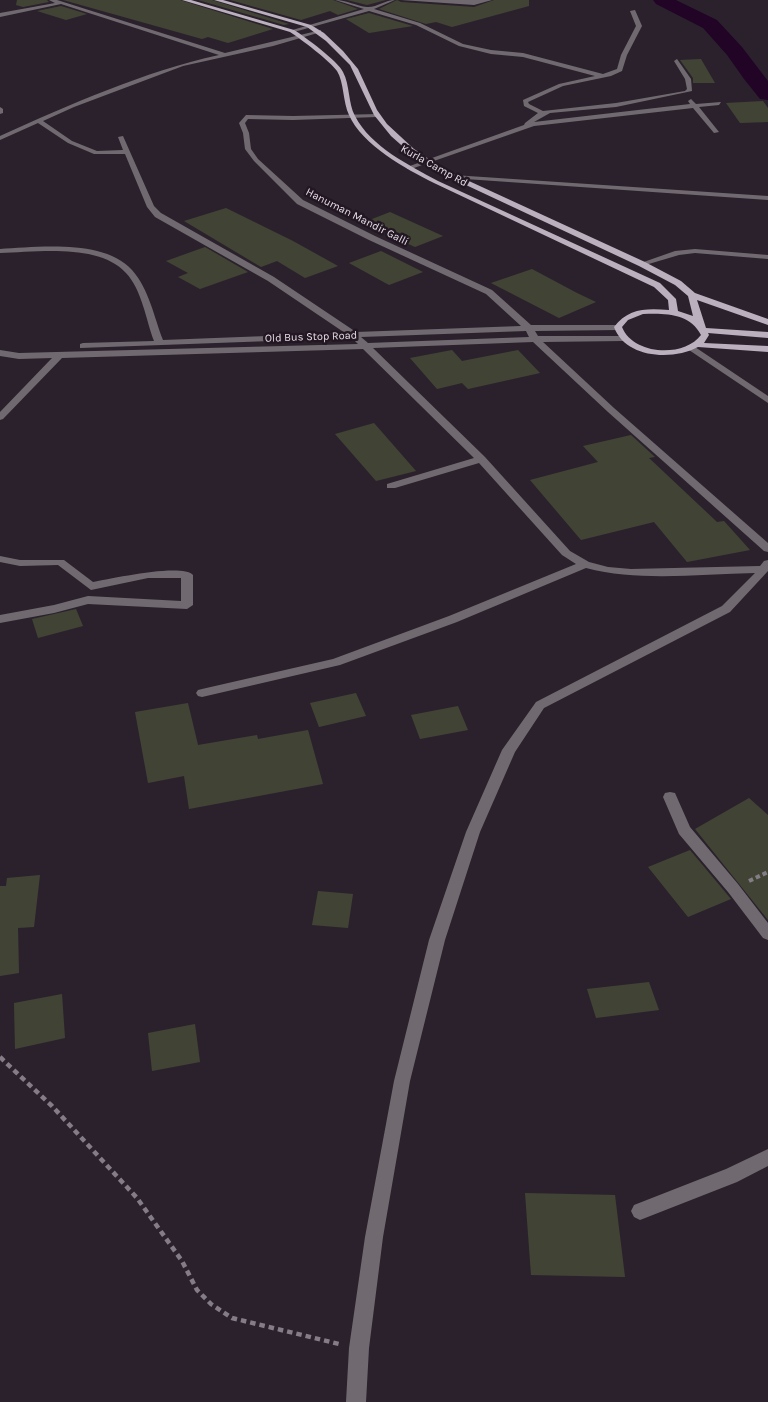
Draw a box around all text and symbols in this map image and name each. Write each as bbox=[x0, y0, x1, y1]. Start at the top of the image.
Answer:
street label: Kurla Camp Rd bbox=[398, 142, 470, 190]
street label: Hanuman Mandir Galli bbox=[304, 185, 410, 249]
street label: Old Bus Stop Road bbox=[265, 329, 357, 345]

